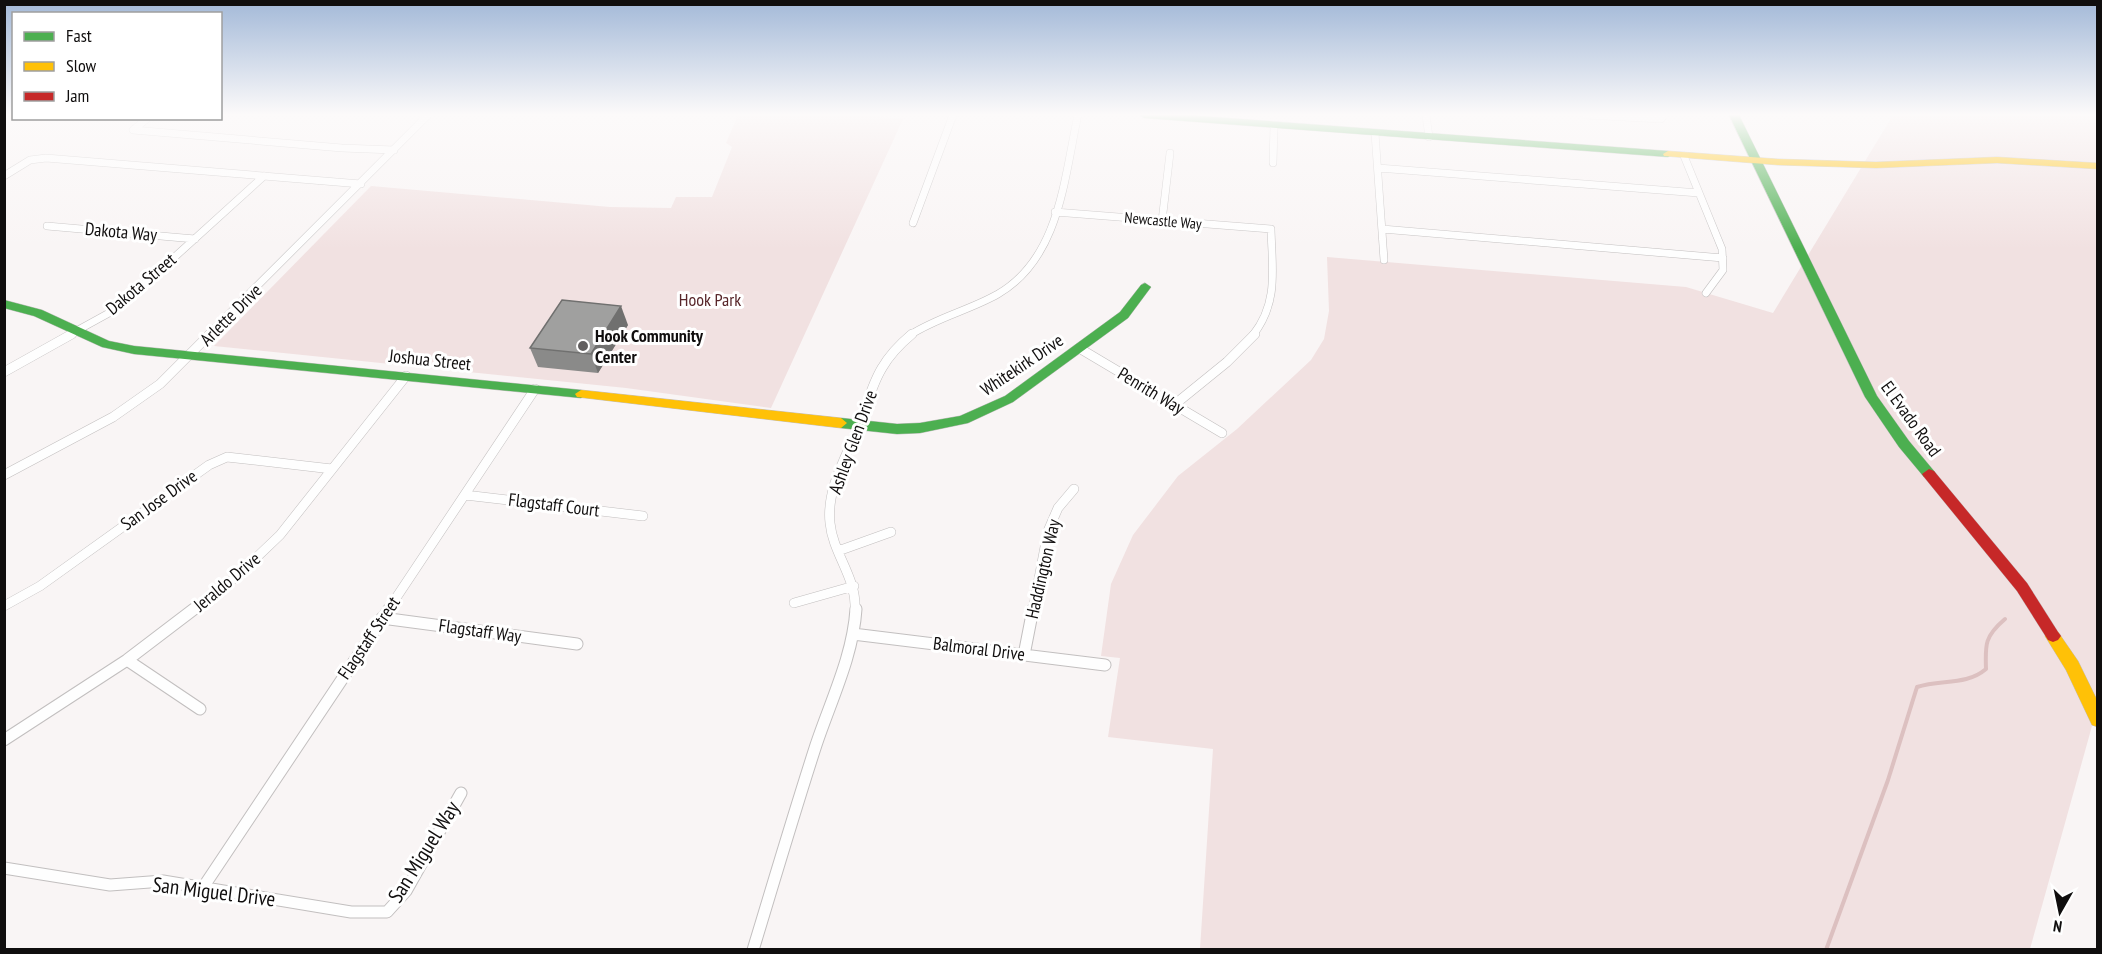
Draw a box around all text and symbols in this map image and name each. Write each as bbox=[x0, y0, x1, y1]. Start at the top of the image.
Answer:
legend bbox=[12, 12, 222, 120]
text: Fast bbox=[66, 24, 92, 47]
text: Slow bbox=[66, 54, 97, 77]
text: Jam bbox=[65, 84, 89, 107]
street label: Newcastle Way bbox=[1124, 208, 1203, 233]
street label: Dakota Way bbox=[84, 217, 158, 246]
street label: Dakota Street bbox=[101, 248, 180, 320]
street label: Arlette Drive bbox=[195, 279, 267, 351]
park label: Hook Park bbox=[679, 288, 741, 311]
place label: Hook Community Center bbox=[595, 324, 704, 368]
street label: Whitekirk Drive bbox=[976, 328, 1068, 401]
marker: Hook Community Center bbox=[576, 339, 590, 353]
street label: Joshua Street bbox=[387, 344, 472, 375]
street label: Penrith Way bbox=[1114, 362, 1189, 420]
street label: El Evado Road bbox=[1876, 376, 1946, 461]
street label: Ashley Glen Drive bbox=[823, 387, 882, 497]
street label: San Jose Drive bbox=[116, 464, 201, 535]
street label: Flagstaff Court bbox=[507, 488, 601, 522]
street label: Haddington Way bbox=[1020, 517, 1065, 621]
street label: Jeraldo Drive bbox=[188, 547, 265, 617]
street label: Flagstaff Street bbox=[332, 592, 405, 684]
street label: Flagstaff Way bbox=[437, 613, 523, 648]
street label: Balmoral Drive bbox=[932, 631, 1026, 666]
street label: San Miguel Way bbox=[382, 796, 465, 907]
street label: San Miguel Drive bbox=[151, 871, 277, 912]
north arrow bbox=[2030, 882, 2090, 942]
text: N bbox=[2052, 916, 2063, 937]

